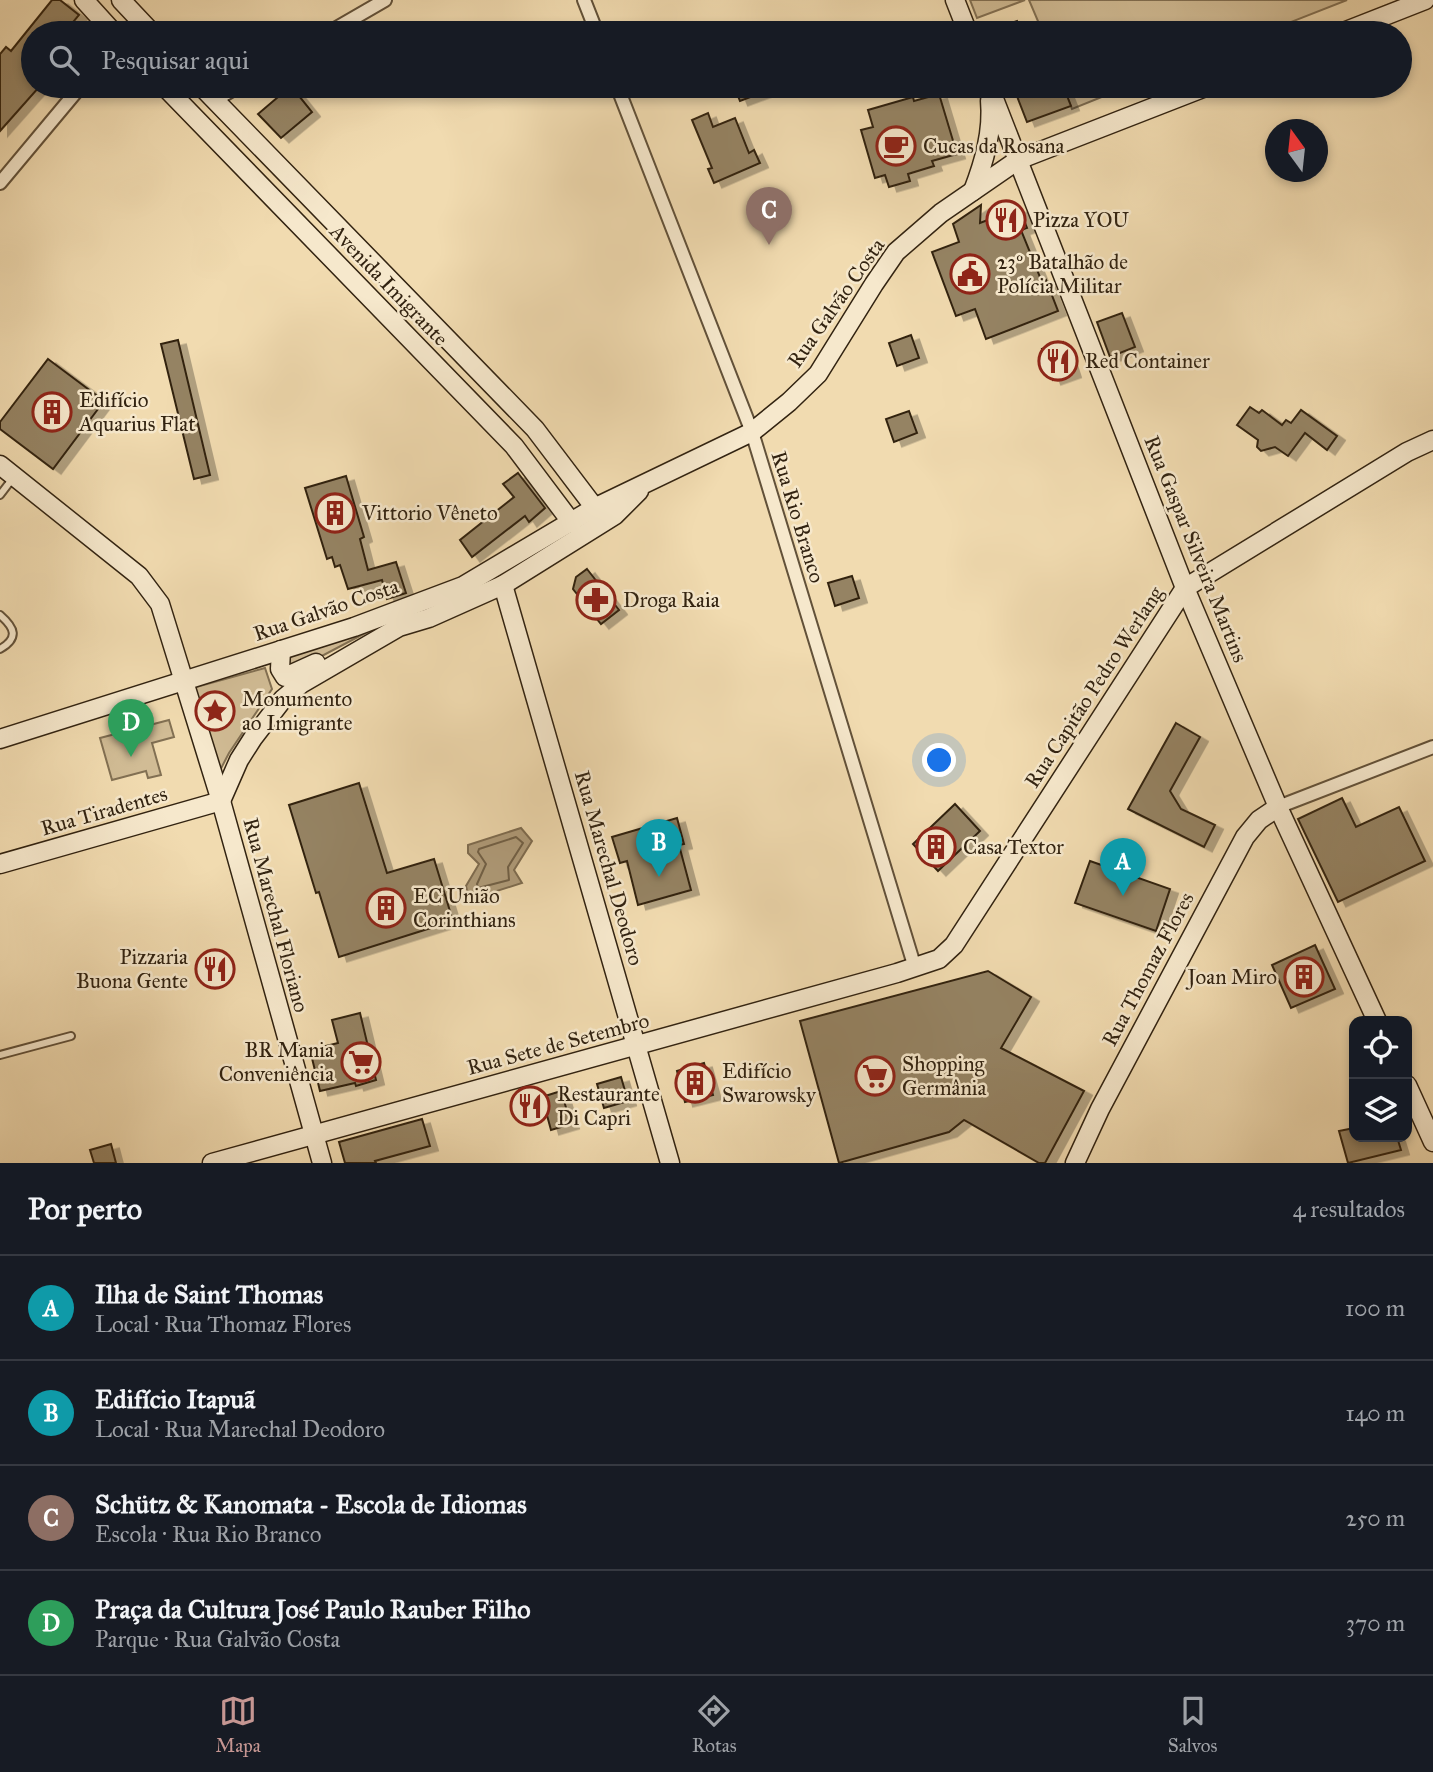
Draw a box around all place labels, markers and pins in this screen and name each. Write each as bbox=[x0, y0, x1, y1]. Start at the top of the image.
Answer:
cafe icon: Cucas da Rosana bbox=[875, 125, 917, 167]
place label: Cucas da Rosana bbox=[923, 133, 1065, 159]
pin: C bbox=[746, 187, 792, 245]
restaurant icon: Pizza YOU bbox=[985, 199, 1027, 241]
place label: Pizza YOU bbox=[1033, 207, 1129, 233]
place label: 23º Batalhão de Polícia Militar bbox=[997, 249, 1128, 299]
public building icon: 23º Batalhão de Polícia Militar bbox=[949, 253, 991, 295]
restaurant icon: Red Container bbox=[1037, 340, 1079, 382]
place label: Red Container bbox=[1085, 348, 1210, 374]
place label: Edifício Aquarius Flat bbox=[78, 387, 196, 437]
building icon: Edifício Aquarius Flat bbox=[31, 391, 73, 433]
building icon: Vittorio Vêneto bbox=[314, 492, 356, 534]
place label: Vittorio Vêneto bbox=[361, 500, 498, 526]
pharmacy icon: Droga Raia bbox=[575, 579, 617, 621]
place label: Droga Raia bbox=[623, 587, 720, 613]
place label: Monumento ao Imigrante bbox=[242, 686, 353, 736]
place icon: Monumento ao Imigrante bbox=[194, 690, 236, 732]
pin: D bbox=[108, 699, 154, 757]
pin: B bbox=[636, 819, 682, 877]
building icon: Casa Textor bbox=[915, 826, 957, 868]
place label: Casa Textor bbox=[963, 834, 1064, 860]
pin: A bbox=[1100, 838, 1146, 896]
place label: EC União Corinthians bbox=[413, 883, 516, 933]
building icon: EC União Corinthians bbox=[365, 887, 407, 929]
place label: Pizzaria Buona Gente bbox=[76, 944, 188, 994]
restaurant icon: Pizzaria Buona Gente bbox=[194, 948, 236, 990]
building icon: Joan Miro bbox=[1283, 956, 1325, 998]
place label: Joan Miro bbox=[1186, 964, 1277, 990]
place label: BR Mania Conveniência bbox=[219, 1037, 334, 1087]
supermarket icon: BR Mania Conveniência bbox=[340, 1041, 382, 1083]
place label: Shopping Germânia bbox=[902, 1051, 987, 1101]
supermarket icon: Shopping Germânia bbox=[854, 1055, 896, 1097]
place label: Edifício Swarowsky bbox=[722, 1058, 817, 1108]
building icon: Edifício Swarowsky bbox=[674, 1062, 716, 1104]
place label: Restaurante Di Capri bbox=[557, 1081, 660, 1131]
restaurant icon: Restaurante Di Capri bbox=[509, 1085, 551, 1127]

